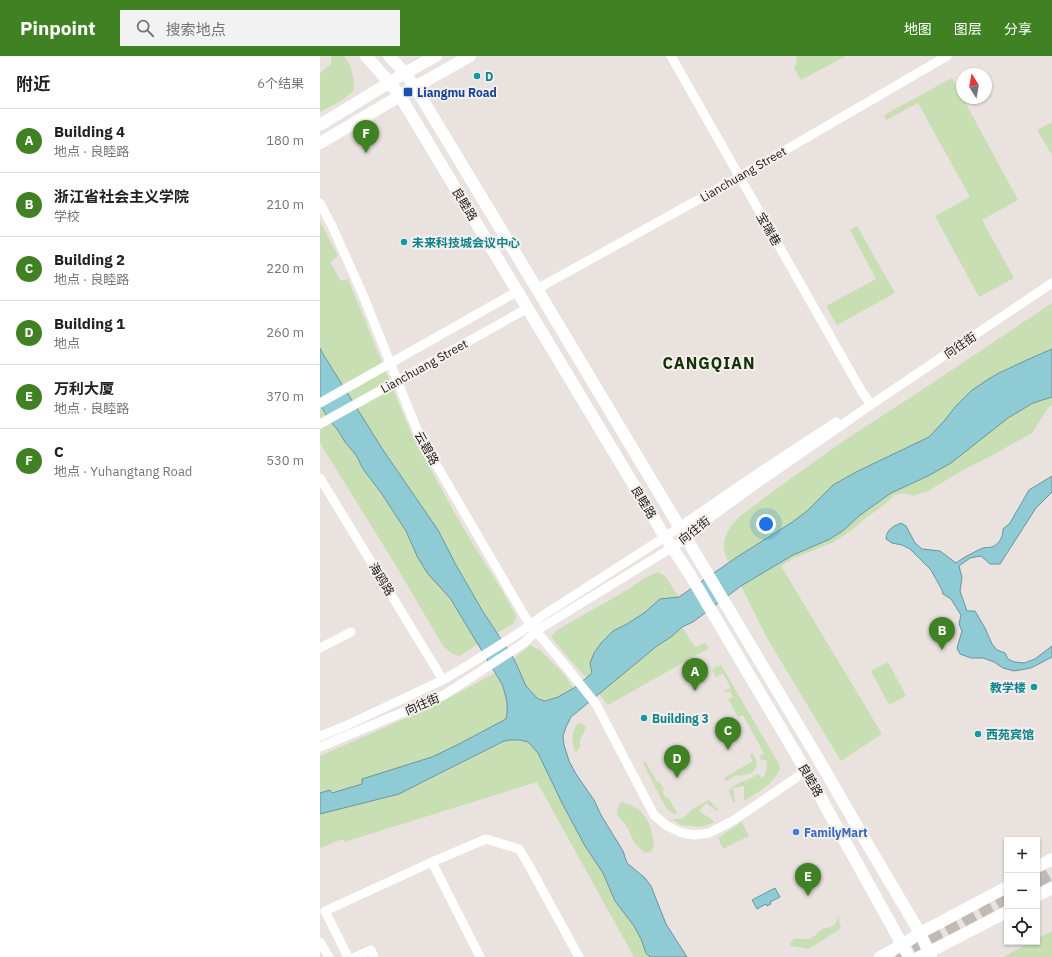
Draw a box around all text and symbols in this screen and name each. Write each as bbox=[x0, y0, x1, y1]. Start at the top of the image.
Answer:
search box bbox=[120, 10, 400, 46]
text: Pinpoint bbox=[20, 16, 96, 40]
icon: search bbox=[134, 17, 156, 39]
text: 搜索地点 bbox=[166, 20, 226, 39]
text: 地图 bbox=[904, 20, 932, 38]
text: 图层 bbox=[954, 20, 982, 38]
text: 分享 bbox=[1004, 20, 1032, 38]
north arrow bbox=[956, 68, 992, 104]
place label: D bbox=[485, 69, 493, 84]
marker: D bbox=[472, 71, 482, 81]
text: 附近 bbox=[16, 73, 50, 95]
text: 6个结果 bbox=[257, 75, 304, 92]
place label: Liangmu Road bbox=[417, 85, 497, 100]
marker: Liangmu Road bbox=[402, 86, 414, 98]
pin: F bbox=[353, 120, 379, 153]
text: Building 4 bbox=[54, 122, 125, 141]
text: A bbox=[25, 132, 33, 149]
text: 180 m bbox=[266, 132, 304, 149]
text: 地点 · 良睦路 bbox=[54, 143, 129, 160]
street label: Lianchuang Street bbox=[697, 143, 789, 205]
street label: 良睦路 bbox=[449, 185, 481, 223]
text: 浙江省社会主义学院 bbox=[54, 187, 189, 206]
text: B bbox=[25, 196, 33, 213]
text: 210 m bbox=[266, 196, 304, 213]
text: 学校 bbox=[54, 208, 80, 225]
street label: 宝瑞巷 bbox=[754, 210, 784, 248]
place label: 未来科技城会议中心 bbox=[412, 235, 520, 250]
marker: 未来科技城会议中心 bbox=[399, 237, 409, 247]
text: Building 2 bbox=[54, 250, 125, 269]
text: C bbox=[25, 260, 33, 277]
text: 220 m bbox=[266, 260, 304, 277]
text: 地点 · 良睦路 bbox=[54, 271, 129, 288]
text: Building 1 bbox=[54, 314, 125, 333]
text: D bbox=[24, 324, 34, 341]
text: 260 m bbox=[266, 324, 304, 341]
street label: 向往街 bbox=[941, 329, 979, 361]
text: 地点 bbox=[54, 335, 80, 352]
street label: Lianchuang Street bbox=[378, 336, 470, 396]
district label: CANGQIAN bbox=[662, 353, 756, 373]
text: 万利大厦 bbox=[54, 379, 114, 398]
text: E bbox=[25, 388, 33, 405]
text: 370 m bbox=[266, 388, 304, 405]
text: 地点 · 良睦路 bbox=[54, 400, 129, 417]
street label: 云碧路 bbox=[412, 429, 442, 467]
text: C bbox=[54, 442, 64, 461]
text: F bbox=[25, 452, 33, 469]
text: 530 m bbox=[266, 452, 304, 469]
text: 地点 · Yuhangtang Road bbox=[54, 463, 192, 480]
street label: 良睦路 bbox=[628, 483, 660, 521]
street label: 向往街 bbox=[675, 513, 713, 547]
your location bbox=[756, 514, 776, 534]
street label: 海鸥路 bbox=[366, 560, 398, 598]
pin: B bbox=[929, 617, 955, 650]
pin: A bbox=[682, 658, 708, 691]
place label: 教学楼 bbox=[990, 680, 1026, 695]
marker: 教学楼 bbox=[1029, 682, 1039, 692]
street label: 向往街 bbox=[402, 690, 442, 718]
place label: Building 3 bbox=[652, 711, 709, 726]
marker: Building 3 bbox=[639, 713, 649, 723]
pin: C bbox=[715, 717, 741, 750]
place label: 西苑宾馆 bbox=[986, 727, 1034, 742]
marker: 西苑宾馆 bbox=[973, 729, 983, 739]
pin: D bbox=[664, 745, 690, 778]
street label: 良睦路 bbox=[796, 761, 826, 799]
place label: FamilyMart bbox=[804, 825, 868, 840]
marker: FamilyMart bbox=[791, 827, 801, 837]
map controls bbox=[1004, 837, 1040, 945]
button: + bbox=[1004, 837, 1040, 873]
pin: E bbox=[795, 863, 821, 896]
button: − bbox=[1004, 873, 1040, 909]
button: locate bbox=[1004, 909, 1040, 945]

